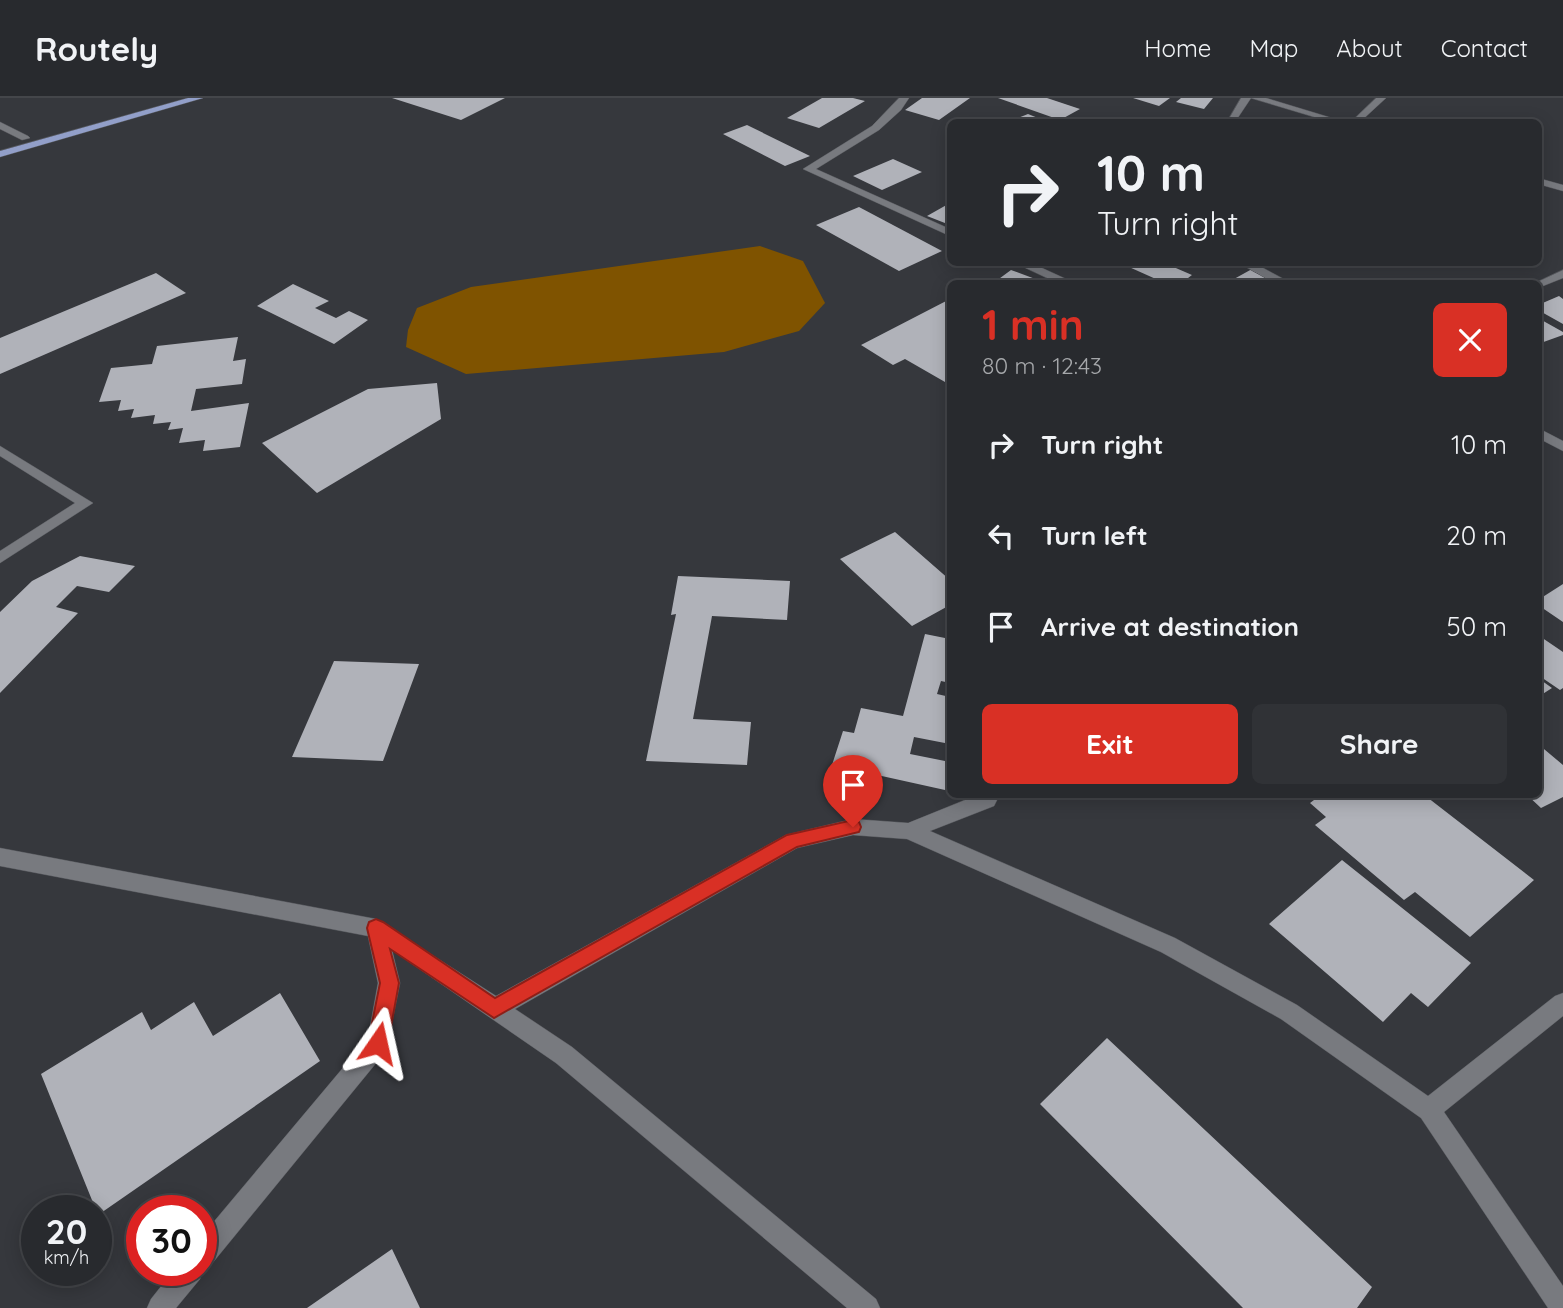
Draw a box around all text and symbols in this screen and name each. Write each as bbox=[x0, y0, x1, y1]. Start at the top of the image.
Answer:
text: Routely bbox=[35, 28, 158, 69]
text: Home bbox=[1144, 33, 1211, 63]
text: Map bbox=[1249, 33, 1298, 63]
text: About bbox=[1336, 33, 1403, 63]
text: Contact bbox=[1441, 33, 1528, 63]
text: 10 m bbox=[1097, 142, 1205, 203]
icon: right bbox=[982, 147, 1073, 238]
text: Turn right bbox=[1097, 203, 1238, 243]
text: 1 min bbox=[982, 298, 1084, 351]
button: close bbox=[1433, 303, 1507, 377]
text: 80 m · 12:43 bbox=[982, 351, 1102, 380]
icon: right bbox=[982, 426, 1020, 464]
text: Turn right bbox=[1041, 428, 1163, 461]
text: 10 m bbox=[1451, 428, 1507, 461]
icon: left bbox=[982, 517, 1020, 555]
text: Turn left bbox=[1041, 519, 1148, 552]
text: 20 m bbox=[1446, 519, 1507, 552]
icon: arrive bbox=[982, 608, 1020, 646]
text: Arrive at destination bbox=[1041, 610, 1299, 643]
text: 50 m bbox=[1447, 610, 1507, 643]
button: Exit bbox=[982, 704, 1238, 784]
button: Share bbox=[1252, 704, 1507, 784]
pin bbox=[823, 755, 883, 827]
icon: arrive bbox=[834, 766, 872, 804]
position arrow bbox=[341, 1006, 415, 1080]
speed limit sign: 30 bbox=[126, 1195, 217, 1286]
text: 20 bbox=[46, 1209, 87, 1253]
text: km/h bbox=[44, 1246, 89, 1269]

